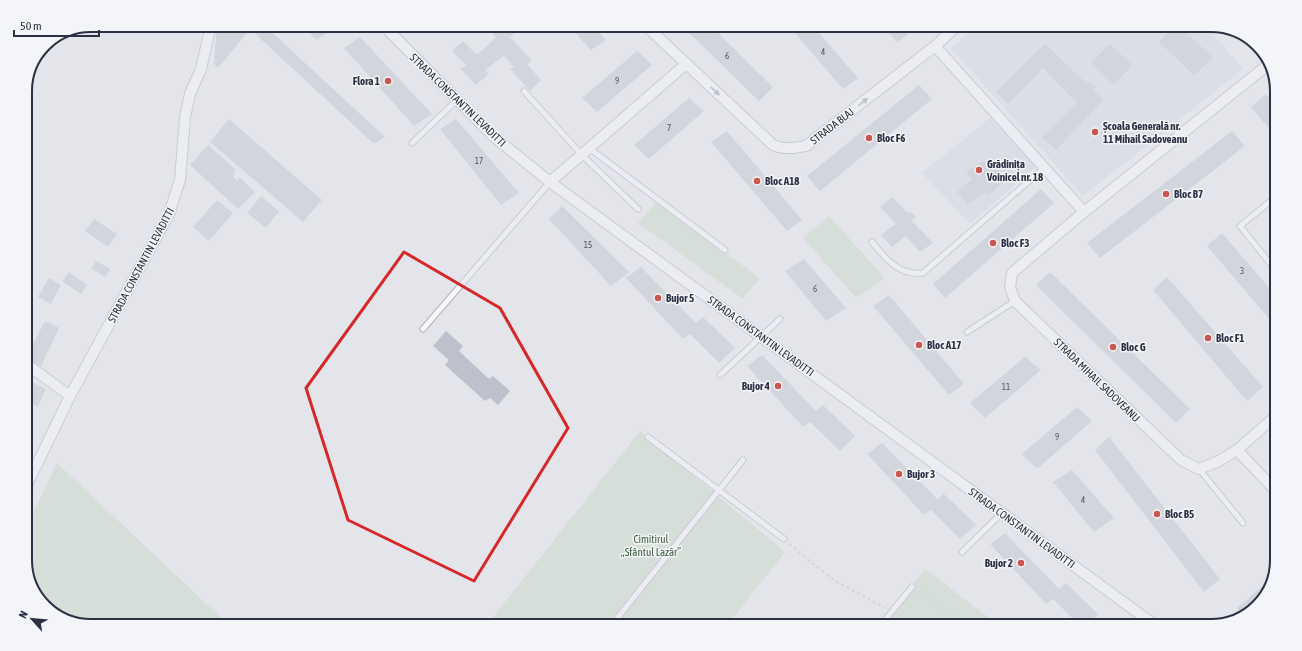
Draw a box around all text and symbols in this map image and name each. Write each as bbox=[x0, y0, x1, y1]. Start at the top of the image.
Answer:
scale bar bbox=[14, 12, 99, 38]
text: 50 m bbox=[20, 19, 42, 33]
house number: 4 bbox=[821, 47, 825, 57]
street label: STRADA CONSTANTIN LEVADITTI bbox=[408, 51, 508, 149]
house number: 6 bbox=[725, 51, 729, 61]
place label: Flora 1 bbox=[353, 75, 380, 87]
marker: Flora 1 bbox=[383, 76, 393, 86]
house number: 9 bbox=[615, 76, 619, 86]
one-way arrow bbox=[710, 86, 719, 95]
one-way arrow bbox=[858, 98, 868, 106]
street label: STRADA BLAJ bbox=[808, 105, 856, 147]
place label: Școala Generală nr. 11 Mihail Sadoveanu bbox=[1103, 120, 1187, 145]
house number: 7 bbox=[667, 123, 671, 133]
marker: Școala Generală nr. 11 Mihail Sadoveanu bbox=[1090, 127, 1100, 137]
place label: Bloc F6 bbox=[877, 132, 905, 144]
marker: Bloc F6 bbox=[864, 133, 874, 143]
house number: 17 bbox=[475, 156, 483, 166]
place label: Grădinița Voinicel nr. 18 bbox=[986, 158, 1043, 183]
marker: Grădinița Voinicel nr. 18 bbox=[974, 165, 984, 175]
place label: Bloc A18 bbox=[765, 175, 800, 187]
marker: Bloc A18 bbox=[752, 176, 762, 186]
place label: Bloc B7 bbox=[1174, 188, 1203, 200]
marker: Bloc B7 bbox=[1161, 189, 1171, 199]
street label: STRADA CONSTANTIN LEVADITTI bbox=[106, 205, 176, 325]
place label: Bloc F3 bbox=[1001, 237, 1029, 249]
marker: Bloc F3 bbox=[988, 238, 998, 248]
house number: 15 bbox=[584, 240, 592, 250]
house number: 3 bbox=[1240, 266, 1244, 276]
house number: 6 bbox=[813, 284, 817, 294]
place label: Bujor 5 bbox=[666, 292, 694, 304]
marker: Bujor 5 bbox=[653, 293, 663, 303]
street label: STRADA CONSTANTIN LEVADITTI bbox=[705, 293, 817, 379]
place label: Bloc F1 bbox=[1216, 332, 1244, 344]
marker: Bloc F1 bbox=[1203, 333, 1213, 343]
street label: STRADA MIHAIL SADOVEANU bbox=[1052, 336, 1142, 424]
place label: Bloc A17 bbox=[927, 339, 962, 351]
marker: Bloc A17 bbox=[914, 340, 924, 350]
place label: Bloc G bbox=[1121, 341, 1146, 353]
marker: Bloc G bbox=[1108, 342, 1118, 352]
place label: Bujor 4 bbox=[742, 380, 770, 392]
marker: Bujor 4 bbox=[773, 381, 783, 391]
house number: 11 bbox=[1002, 382, 1010, 392]
house number: 9 bbox=[1055, 432, 1059, 442]
place label: Bujor 3 bbox=[907, 468, 935, 480]
marker: Bujor 3 bbox=[894, 469, 904, 479]
street label: STRADA CONSTANTIN LEVADITTI bbox=[966, 485, 1078, 571]
house number: 4 bbox=[1081, 495, 1085, 505]
place label: Bloc B5 bbox=[1165, 508, 1194, 520]
marker: Bloc B5 bbox=[1152, 509, 1162, 519]
park label: Cimitirul „Sfântul Lazăr” bbox=[621, 533, 681, 558]
place label: Bujor 2 bbox=[985, 557, 1013, 569]
marker: Bujor 2 bbox=[1016, 558, 1026, 568]
north arrow bbox=[12, 599, 52, 639]
text: N bbox=[16, 609, 30, 620]

